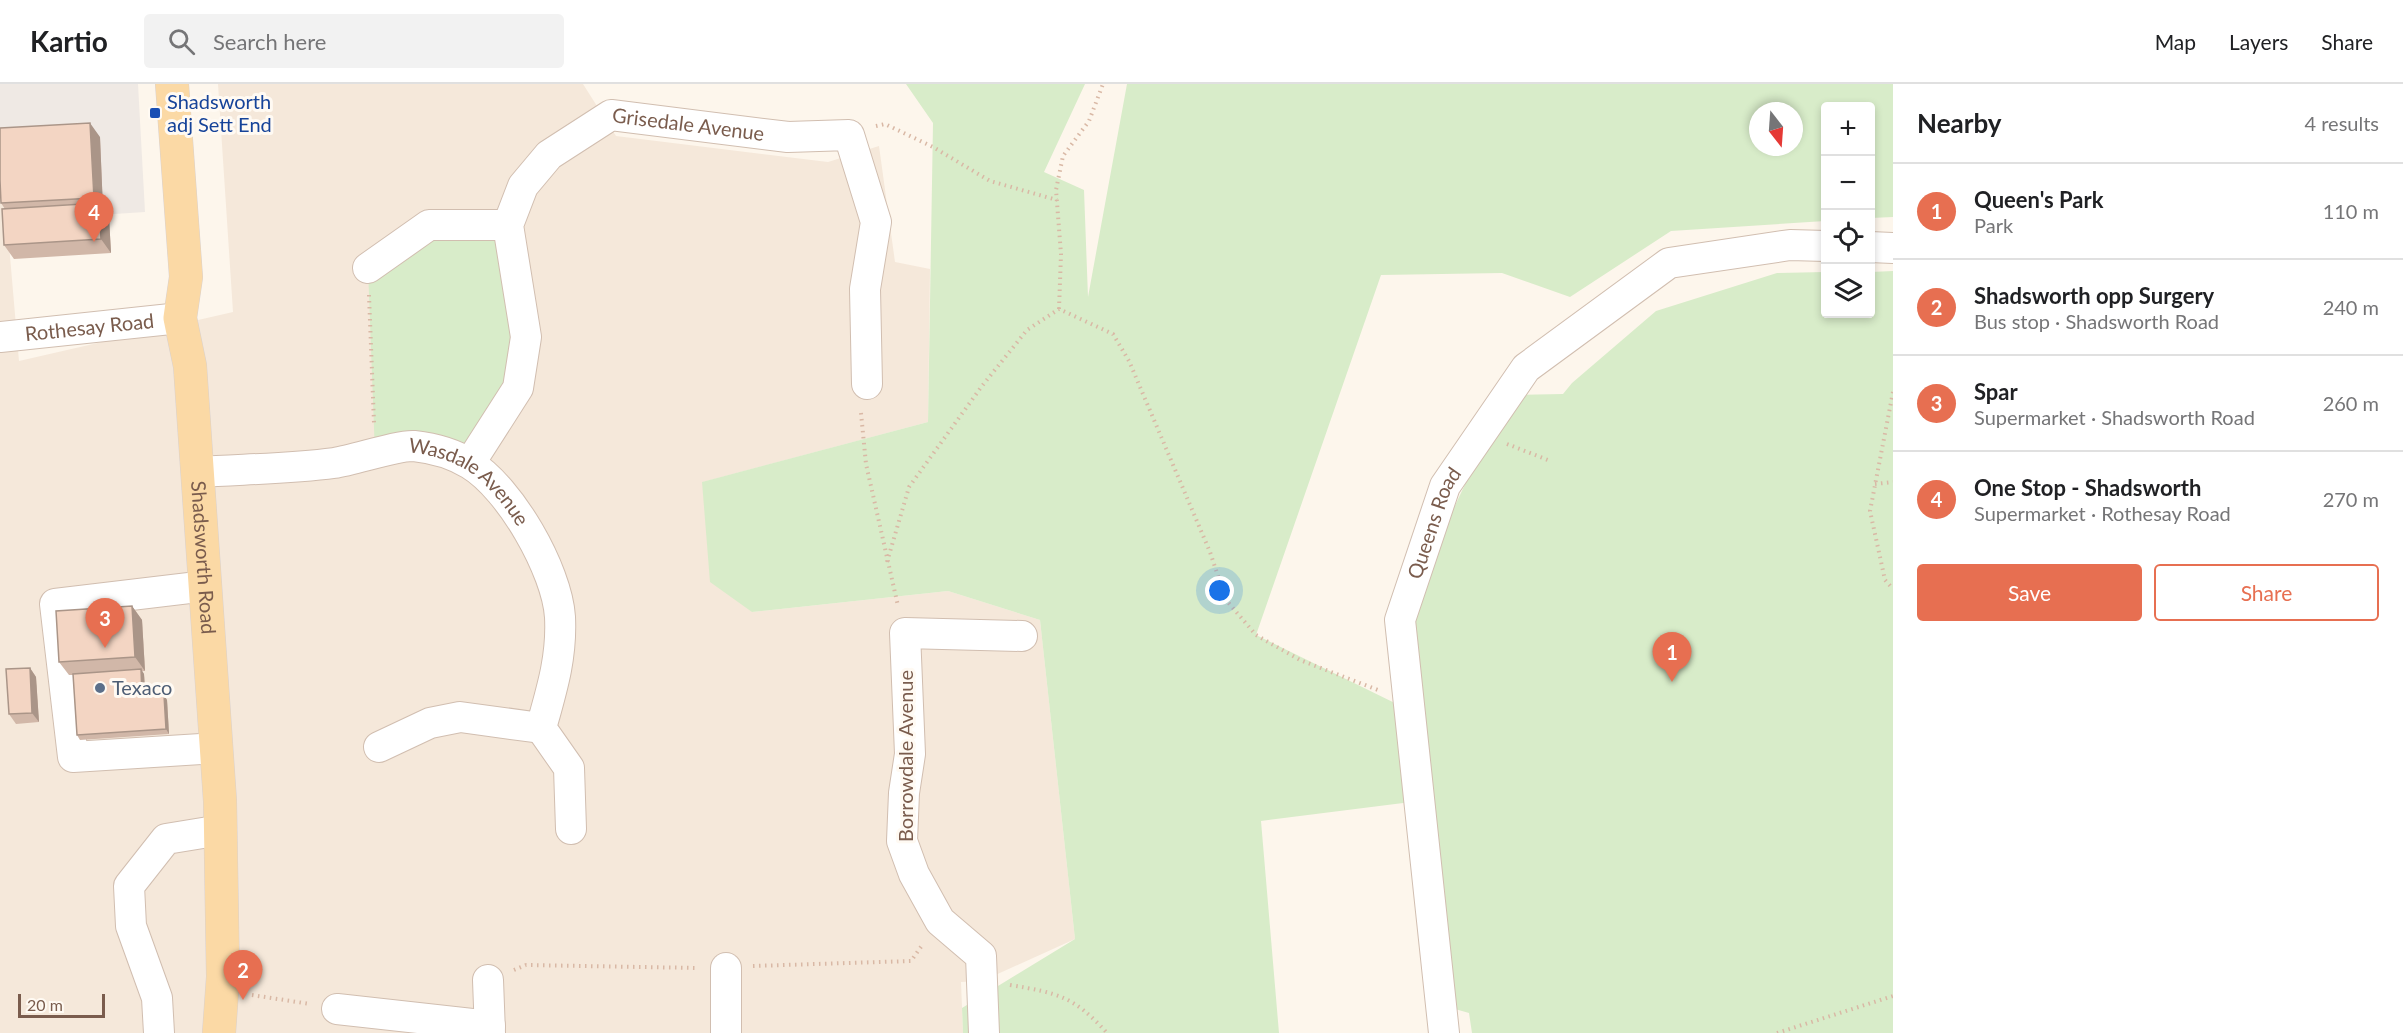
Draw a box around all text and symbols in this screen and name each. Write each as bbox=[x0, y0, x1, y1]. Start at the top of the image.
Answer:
search box bbox=[144, 14, 564, 68]
text: Kartio bbox=[30, 24, 108, 58]
icon: search bbox=[165, 25, 198, 58]
text: Search here bbox=[213, 28, 326, 55]
text: Map bbox=[2155, 29, 2196, 54]
text: Layers bbox=[2229, 29, 2288, 54]
text: Share bbox=[2321, 29, 2373, 54]
place label: Shadsworth adj Sett End bbox=[167, 89, 272, 136]
street label: Grisedale Avenue bbox=[611, 102, 766, 145]
north arrow bbox=[1749, 102, 1803, 156]
map controls bbox=[1821, 102, 1875, 318]
button: + bbox=[1821, 102, 1875, 156]
marker: Shadsworth adj Sett End bbox=[148, 106, 162, 120]
text: Nearby bbox=[1917, 107, 2002, 139]
text: 4 results bbox=[2304, 111, 2379, 135]
button: − bbox=[1821, 156, 1875, 210]
text: Queen's Park bbox=[1974, 186, 2103, 213]
pin: 4 bbox=[74, 192, 113, 242]
text: 1 bbox=[1931, 199, 1942, 223]
text: 110 m bbox=[2323, 199, 2379, 223]
button: locate bbox=[1821, 210, 1875, 264]
text: Park bbox=[1974, 213, 2013, 237]
button: layers bbox=[1821, 264, 1875, 318]
text: Shadsworth opp Surgery bbox=[1974, 282, 2214, 309]
text: 2 bbox=[1931, 295, 1942, 319]
text: 240 m bbox=[2323, 295, 2379, 319]
street label: Rothesay Road bbox=[24, 308, 155, 345]
text: Bus stop · Shadsworth Road bbox=[1974, 309, 2219, 333]
text: Spar bbox=[1974, 378, 2018, 405]
text: 3 bbox=[1931, 391, 1942, 415]
text: 260 m bbox=[2323, 391, 2379, 415]
text: Supermarket · Shadsworth Road bbox=[1974, 405, 2255, 429]
street label: Wasdale Avenue bbox=[407, 432, 535, 530]
street label: Queens Road bbox=[1402, 462, 1465, 582]
text: One Stop - Shadsworth bbox=[1974, 474, 2201, 501]
street label: Shadsworth Road bbox=[187, 480, 221, 635]
text: 4 bbox=[1931, 487, 1942, 511]
text: 270 m bbox=[2323, 487, 2379, 511]
text: Supermarket · Rothesay Road bbox=[1974, 501, 2231, 525]
button: Save bbox=[1917, 564, 2142, 621]
button: Share bbox=[2154, 564, 2379, 621]
your location bbox=[1205, 576, 1234, 605]
pin: 3 bbox=[86, 598, 124, 648]
pin: 1 bbox=[1652, 632, 1692, 682]
street label: Borrowdale Avenue bbox=[893, 670, 917, 842]
place label: Texaco bbox=[112, 675, 172, 699]
marker: Texaco bbox=[93, 681, 107, 695]
pin: 2 bbox=[224, 950, 262, 1000]
scale bar bbox=[18, 991, 105, 1018]
text: 20 m bbox=[27, 995, 63, 1014]

